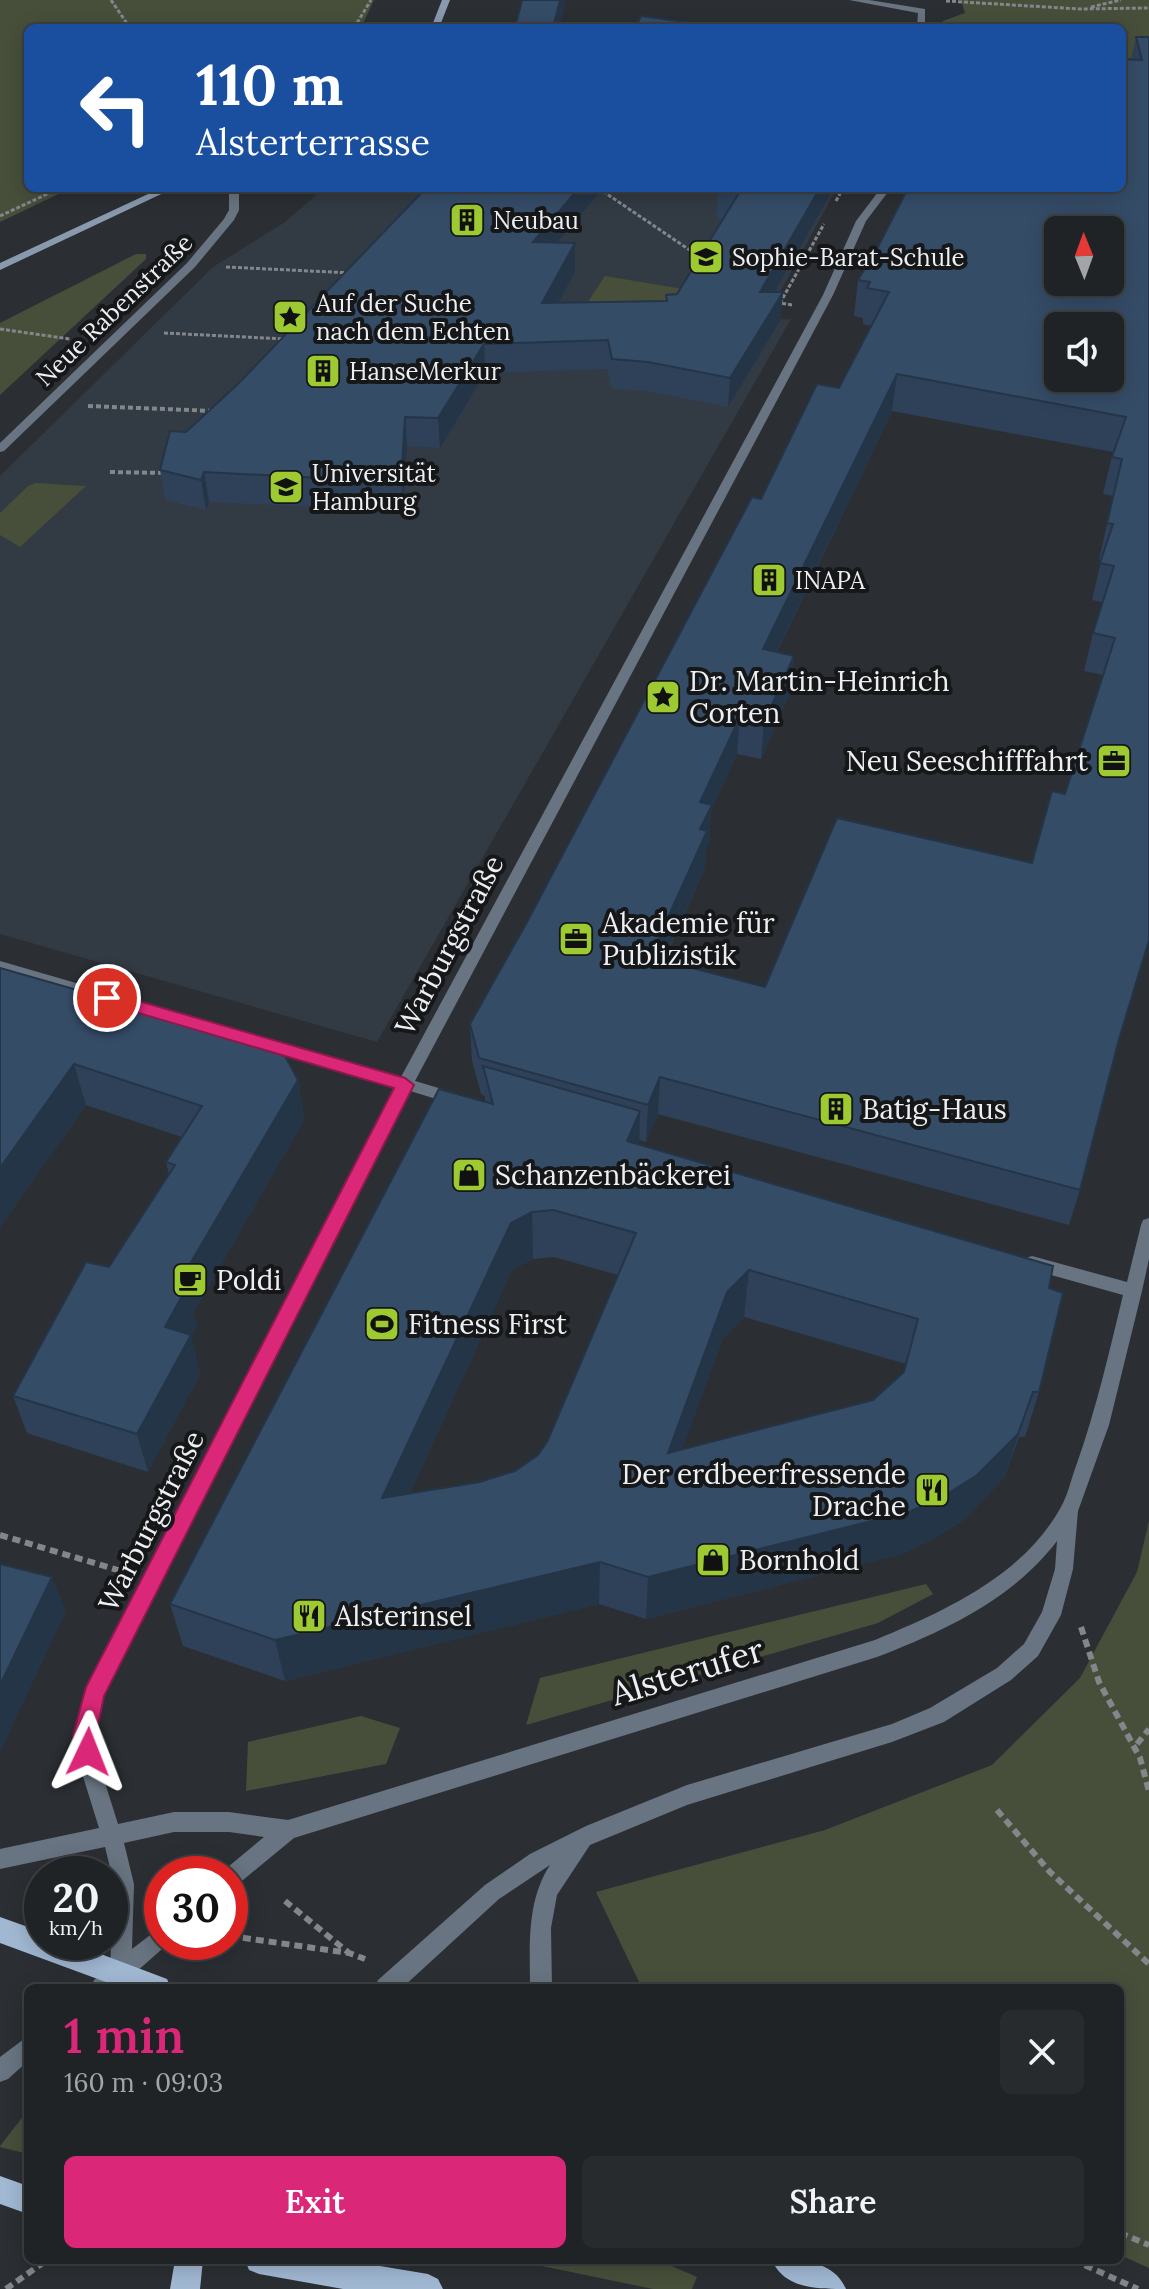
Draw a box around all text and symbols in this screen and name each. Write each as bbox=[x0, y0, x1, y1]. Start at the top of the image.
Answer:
text: 110 m bbox=[196, 49, 343, 120]
icon: left bbox=[64, 56, 168, 160]
text: Alsterterrasse bbox=[196, 119, 430, 165]
building icon: Neubau bbox=[448, 201, 486, 239]
place label: Neubau bbox=[493, 205, 579, 236]
north arrow bbox=[1044, 216, 1124, 296]
map controls bbox=[1044, 216, 1124, 392]
street label: Neue Rabenstraße bbox=[29, 227, 199, 393]
school or university icon: Sophie-Barat-Schule bbox=[687, 238, 725, 276]
place label: Sophie-Barat-Schule bbox=[732, 242, 965, 273]
place label: Auf der Suche nach dem Echten bbox=[315, 288, 510, 347]
place icon: Auf der Suche nach dem Echten bbox=[271, 298, 309, 336]
button: sound bbox=[1044, 312, 1124, 392]
building icon: HanseMerkur bbox=[304, 352, 342, 390]
place label: HanseMerkur bbox=[349, 356, 502, 387]
place label: Universität Hamburg bbox=[312, 458, 437, 517]
school or university icon: Universität Hamburg bbox=[267, 468, 305, 506]
building icon: INAPA bbox=[750, 561, 788, 599]
place label: INAPA bbox=[795, 565, 866, 596]
place label: Dr. Martin-Heinrich Corten bbox=[689, 663, 949, 731]
place icon: Dr. Martin-Heinrich Corten bbox=[644, 678, 682, 716]
office icon: Neu Seeschifffahrt bbox=[1095, 742, 1133, 780]
place label: Neu Seeschifffahrt bbox=[846, 743, 1088, 779]
street label: Warburgstraße bbox=[387, 849, 511, 1041]
place label: Akademie für Publizistik bbox=[601, 905, 775, 973]
office icon: Akademie für Publizistik bbox=[557, 920, 595, 958]
pin bbox=[73, 964, 141, 1032]
icon: arrive bbox=[85, 976, 129, 1020]
building icon: Batig-Haus bbox=[817, 1090, 855, 1128]
place label: Batig-Haus bbox=[862, 1091, 1007, 1127]
shop icon: Schanzenbäckerei bbox=[450, 1156, 488, 1194]
place label: Schanzenbäckerei bbox=[495, 1157, 731, 1193]
cafe icon: Poldi bbox=[171, 1261, 209, 1299]
place label: Poldi bbox=[216, 1262, 281, 1298]
sports icon: Fitness First bbox=[363, 1305, 401, 1343]
place label: Fitness First bbox=[408, 1306, 567, 1342]
street label: Warburgstraße bbox=[90, 1425, 212, 1617]
place label: Der erdbeerfressende Drache bbox=[621, 1456, 906, 1524]
restaurant icon: Der erdbeerfressende Drache bbox=[913, 1471, 951, 1509]
shop icon: Bornhold bbox=[694, 1541, 732, 1579]
place label: Bornhold bbox=[739, 1542, 859, 1578]
restaurant icon: Alsterinsel bbox=[290, 1597, 328, 1635]
place label: Alsterinsel bbox=[334, 1598, 472, 1634]
street label: Alsterufer bbox=[605, 1627, 769, 1715]
position arrow bbox=[46, 1710, 130, 1794]
speed limit sign: 30 bbox=[144, 1856, 248, 1960]
text: 20 bbox=[53, 1872, 99, 1923]
text: km/h bbox=[49, 1915, 103, 1940]
text: 1 min bbox=[64, 2005, 184, 2066]
button: close bbox=[1000, 2010, 1084, 2094]
text: 160 m · 09:03 bbox=[64, 2066, 223, 2099]
button: Exit bbox=[64, 2156, 566, 2248]
button: Share bbox=[582, 2156, 1084, 2248]

